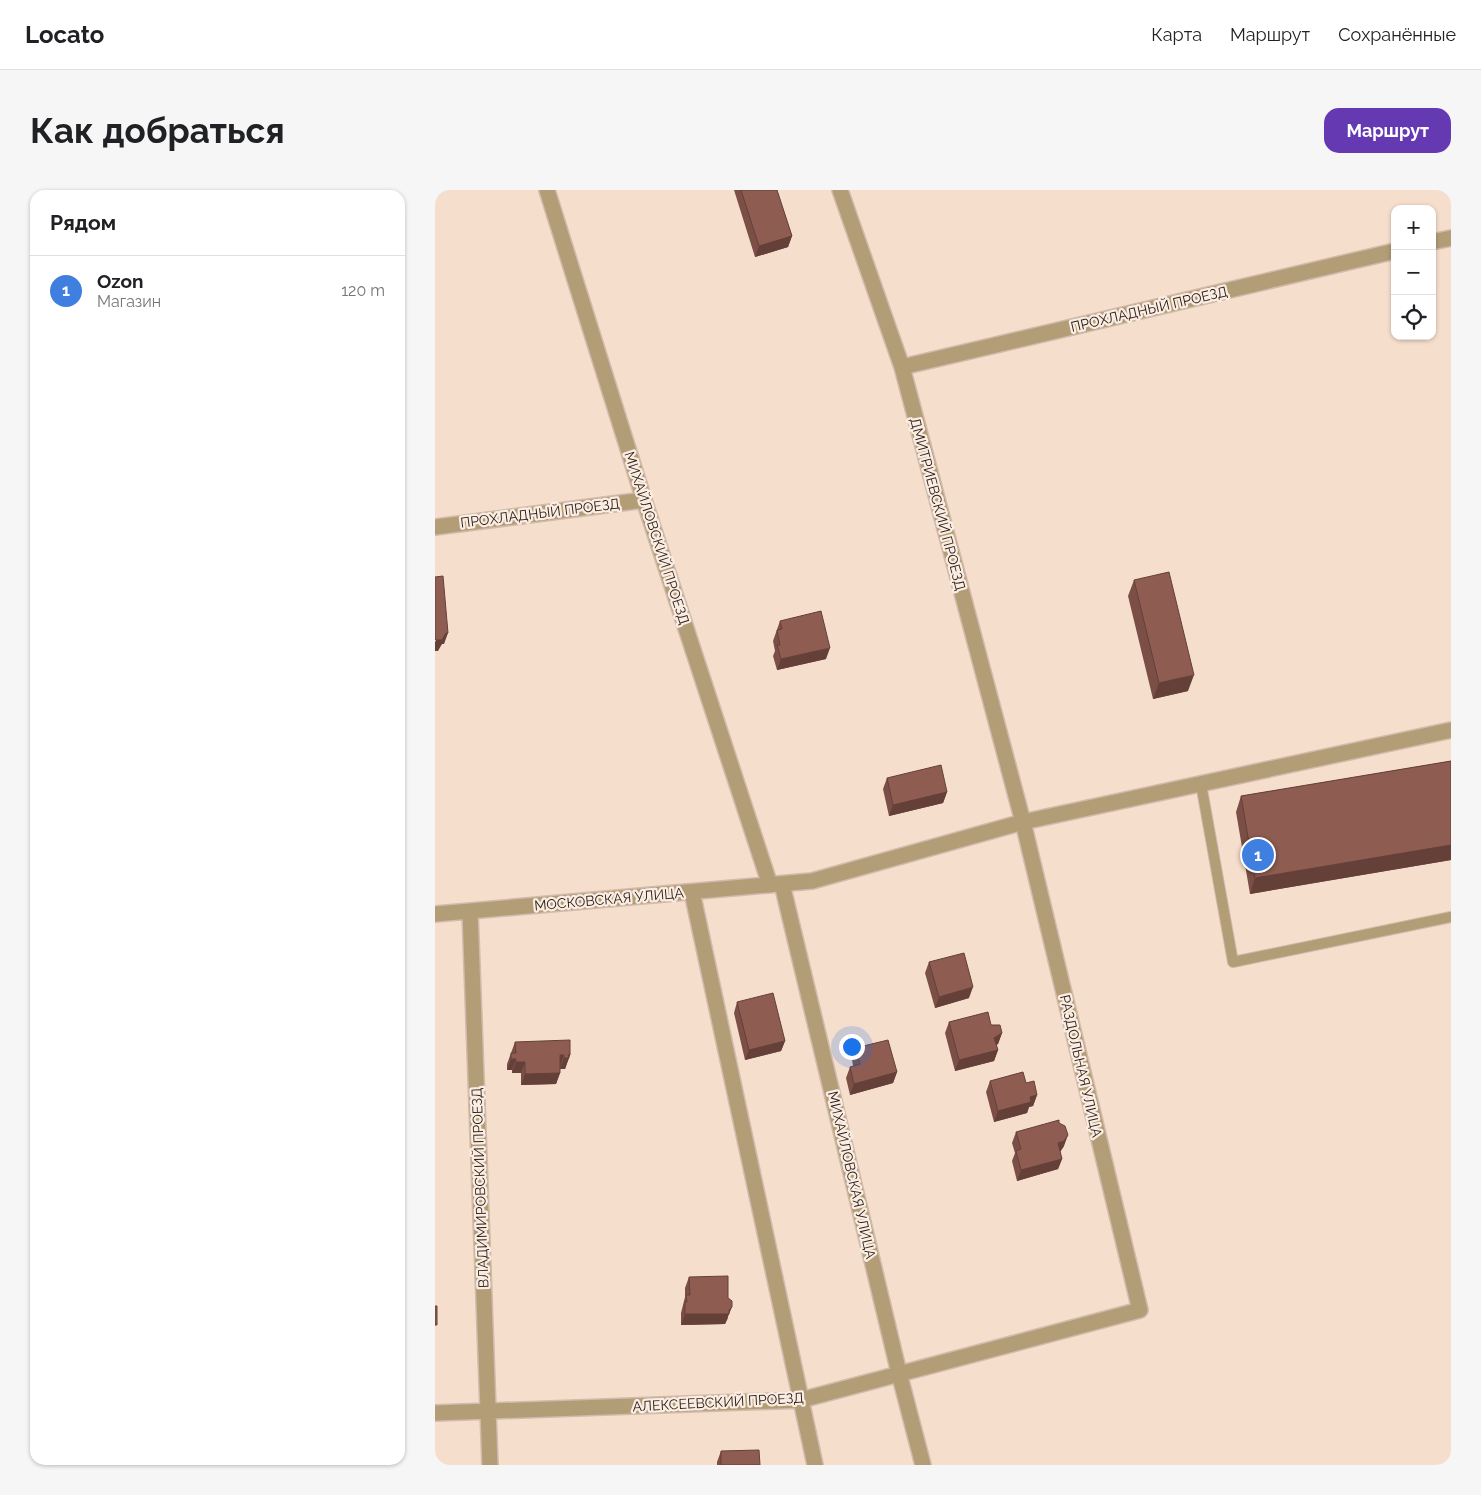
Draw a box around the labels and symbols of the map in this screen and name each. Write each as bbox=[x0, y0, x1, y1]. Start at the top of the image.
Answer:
street label: ПРОХЛАДНЫЙ ПРОЕЗД bbox=[1069, 282, 1229, 335]
street label: ДМИТРИЕВСКИЙ ПРОЕЗД bbox=[907, 416, 970, 592]
street label: МИХАЙЛОВСКИЙ ПРОЕЗД bbox=[621, 449, 694, 626]
street label: ПРОХЛАДНЫЙ ПРОЕЗД bbox=[459, 494, 621, 531]
pin: 1 bbox=[1242, 836, 1274, 874]
street label: МОСКОВСКАЯ УЛИЦА bbox=[534, 884, 685, 914]
street label: РАЗДОЛЬНАЯ УЛИЦА bbox=[1057, 993, 1105, 1139]
your location bbox=[839, 1034, 865, 1060]
street label: ВЛАДИМИРОВСКИЙ ПРОЕЗД bbox=[468, 1088, 491, 1289]
street label: МИХАЙЛОВСКАЯ УЛИЦА bbox=[825, 1089, 880, 1261]
street label: АЛЕКСЕЕВСКИЙ ПРОЕЗД bbox=[632, 1389, 804, 1414]

